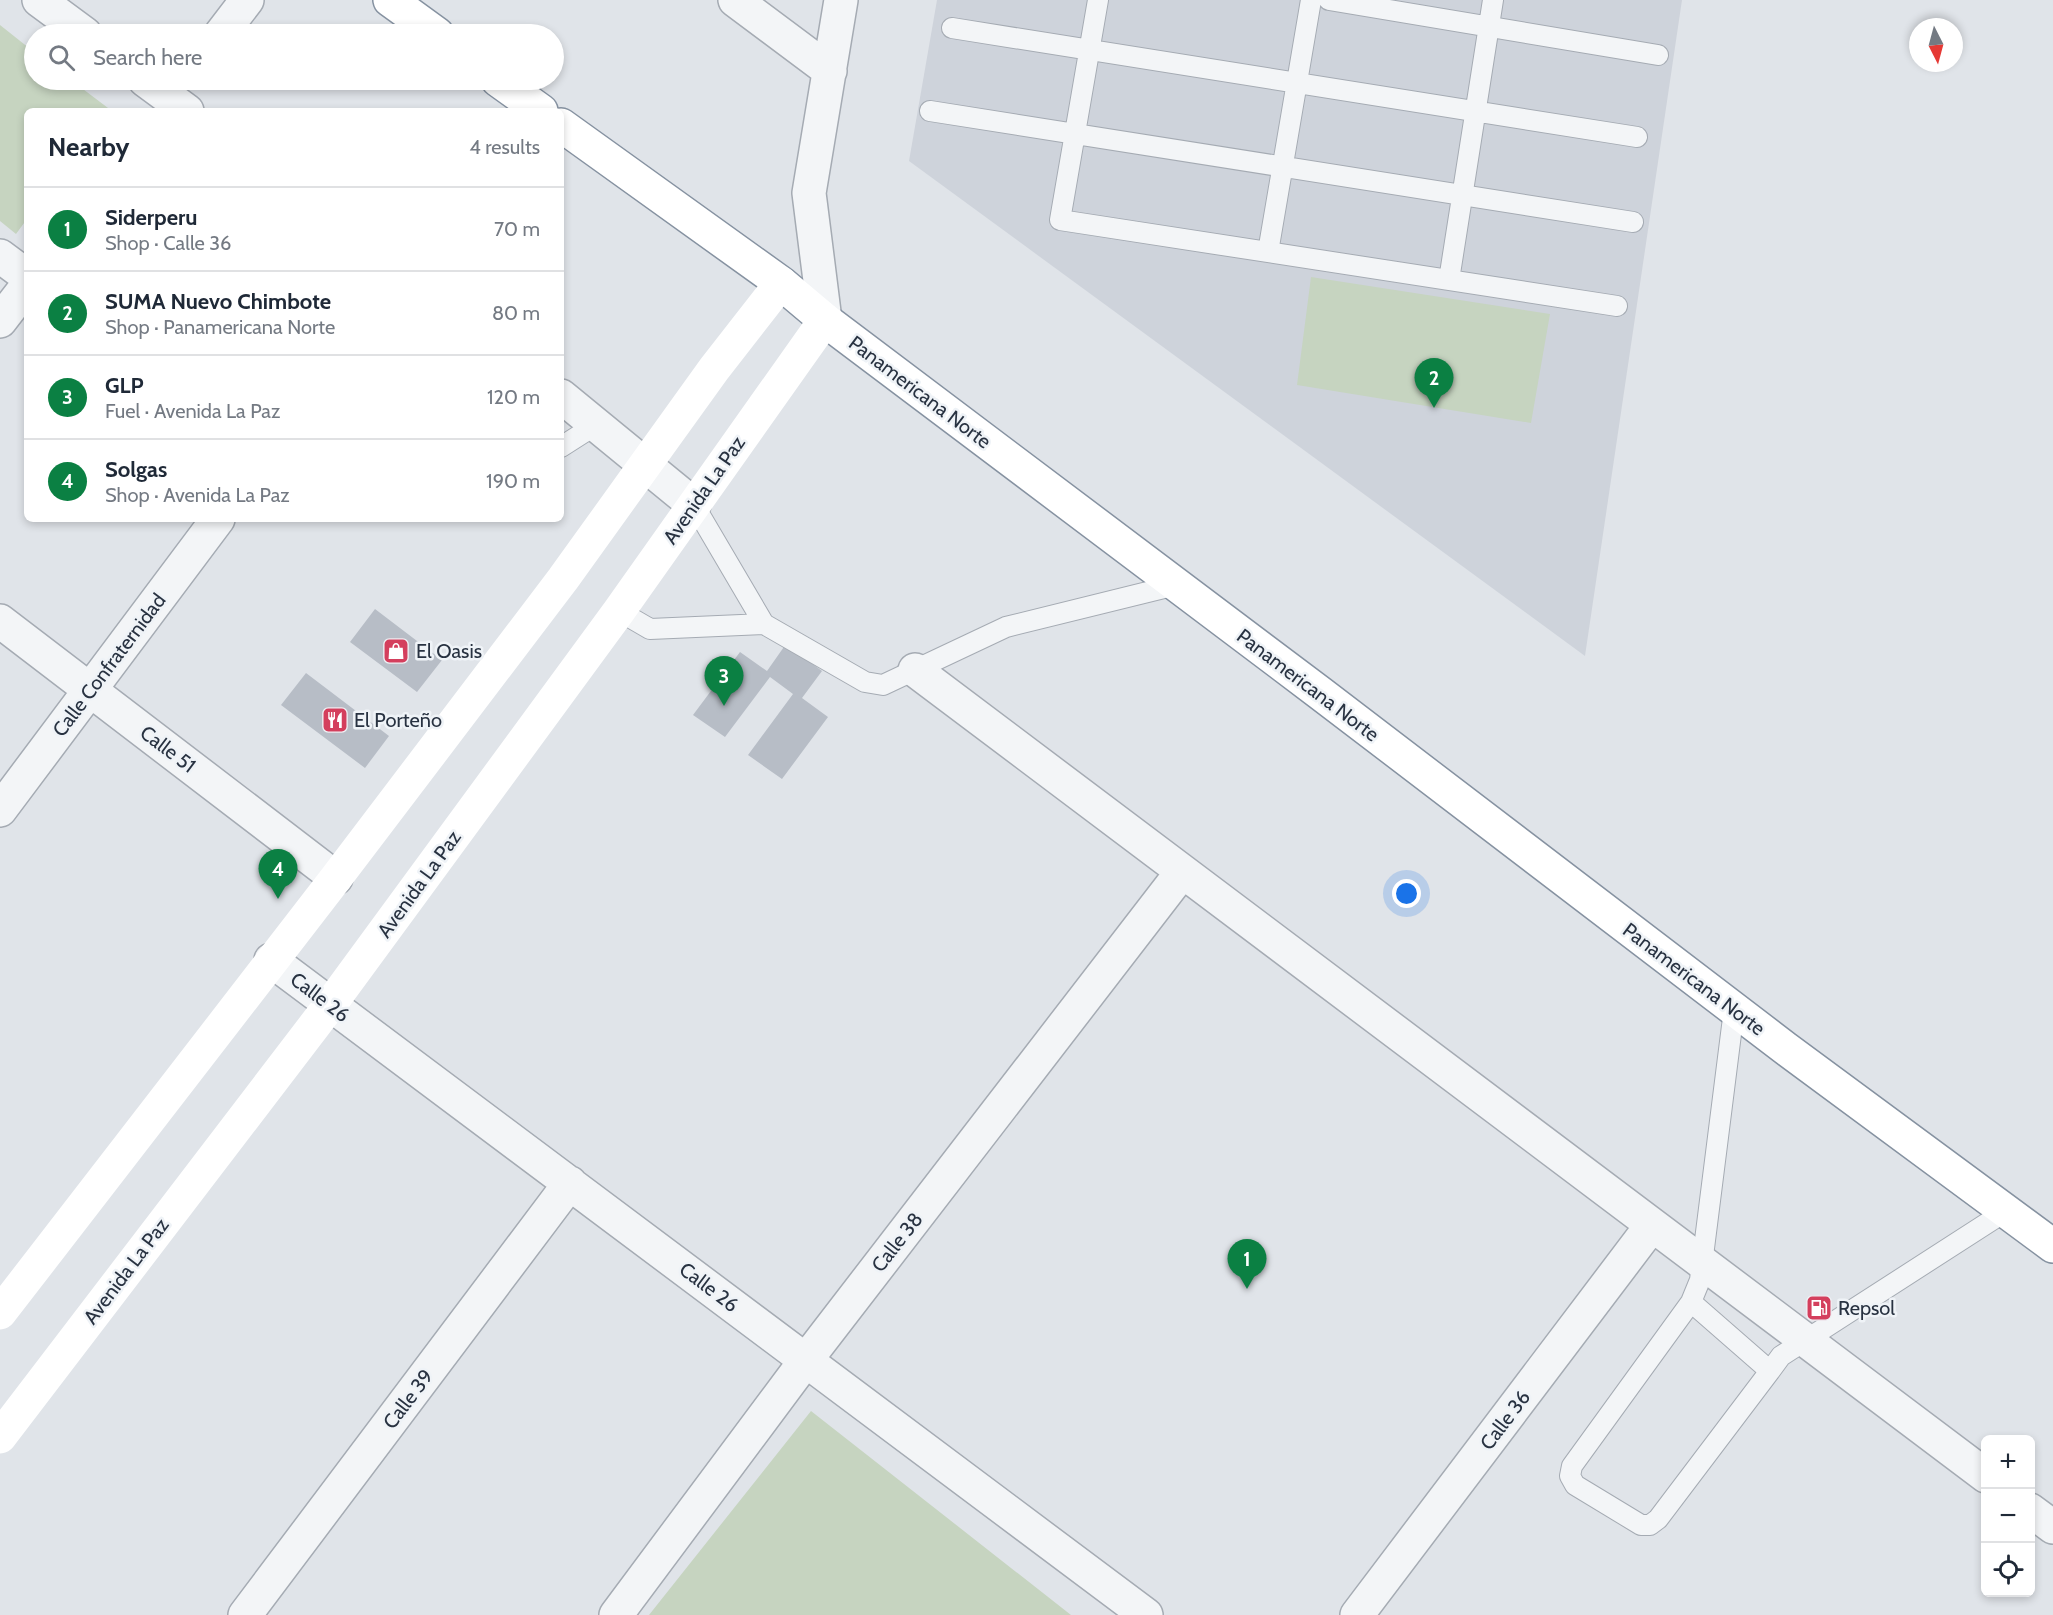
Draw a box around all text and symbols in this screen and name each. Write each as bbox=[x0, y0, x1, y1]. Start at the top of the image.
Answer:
north arrow bbox=[1909, 18, 1963, 72]
search box bbox=[24, 24, 564, 90]
icon: search bbox=[45, 41, 78, 74]
text: Search here bbox=[93, 44, 202, 71]
text: Nearby bbox=[48, 131, 129, 163]
text: 4 results bbox=[469, 135, 540, 159]
text: Siderperu bbox=[105, 204, 197, 231]
text: 1 bbox=[64, 217, 71, 241]
text: 70 m bbox=[494, 217, 540, 241]
text: Shop · Calle 36 bbox=[105, 231, 231, 255]
text: SUMA Nuevo Chimbote bbox=[105, 288, 331, 315]
text: 2 bbox=[62, 301, 73, 325]
text: 80 m bbox=[492, 301, 540, 325]
text: Shop · Panamericana Norte bbox=[105, 315, 335, 339]
street label: Panamericana Norte bbox=[844, 331, 996, 453]
pin: 2 bbox=[1414, 358, 1454, 408]
text: GLP bbox=[105, 372, 144, 399]
text: 3 bbox=[62, 385, 73, 409]
text: 120 m bbox=[487, 385, 540, 409]
text: Fuel · Avenida La Paz bbox=[105, 399, 280, 423]
street label: Avenida La Paz bbox=[658, 431, 750, 549]
text: Solgas bbox=[105, 456, 167, 483]
text: 4 bbox=[61, 469, 74, 493]
text: 190 m bbox=[486, 469, 540, 493]
text: Shop · Avenida La Paz bbox=[105, 483, 290, 507]
street label: Calle Confraternidad bbox=[47, 589, 171, 741]
street label: Panamericana Norte bbox=[1232, 624, 1384, 746]
shop icon: El Oasis bbox=[381, 636, 411, 666]
place label: El Oasis bbox=[416, 639, 482, 663]
pin: 3 bbox=[704, 656, 744, 706]
restaurant icon: El Porteño bbox=[320, 705, 350, 735]
place label: El Porteño bbox=[354, 708, 442, 732]
street label: Calle 51 bbox=[135, 720, 201, 778]
street label: Avenida La Paz bbox=[372, 826, 466, 942]
pin: 4 bbox=[258, 850, 298, 899]
your location bbox=[1392, 879, 1421, 908]
street label: Panamericana Norte bbox=[1618, 918, 1770, 1040]
street label: Calle 26 bbox=[286, 967, 354, 1027]
street label: Calle 38 bbox=[866, 1207, 928, 1277]
street label: Avenida La Paz bbox=[78, 1213, 174, 1329]
pin: 1 bbox=[1228, 1240, 1266, 1289]
street label: Calle 26 bbox=[675, 1257, 743, 1317]
fuel station icon: Repsol bbox=[1804, 1293, 1834, 1323]
place label: Repsol bbox=[1838, 1296, 1895, 1320]
street label: Calle 39 bbox=[378, 1365, 438, 1433]
street label: Calle 36 bbox=[1475, 1386, 1535, 1454]
map controls bbox=[1981, 1435, 2035, 1597]
button: + bbox=[1981, 1435, 2035, 1489]
button: − bbox=[1981, 1489, 2035, 1543]
button: locate bbox=[1981, 1543, 2035, 1597]

